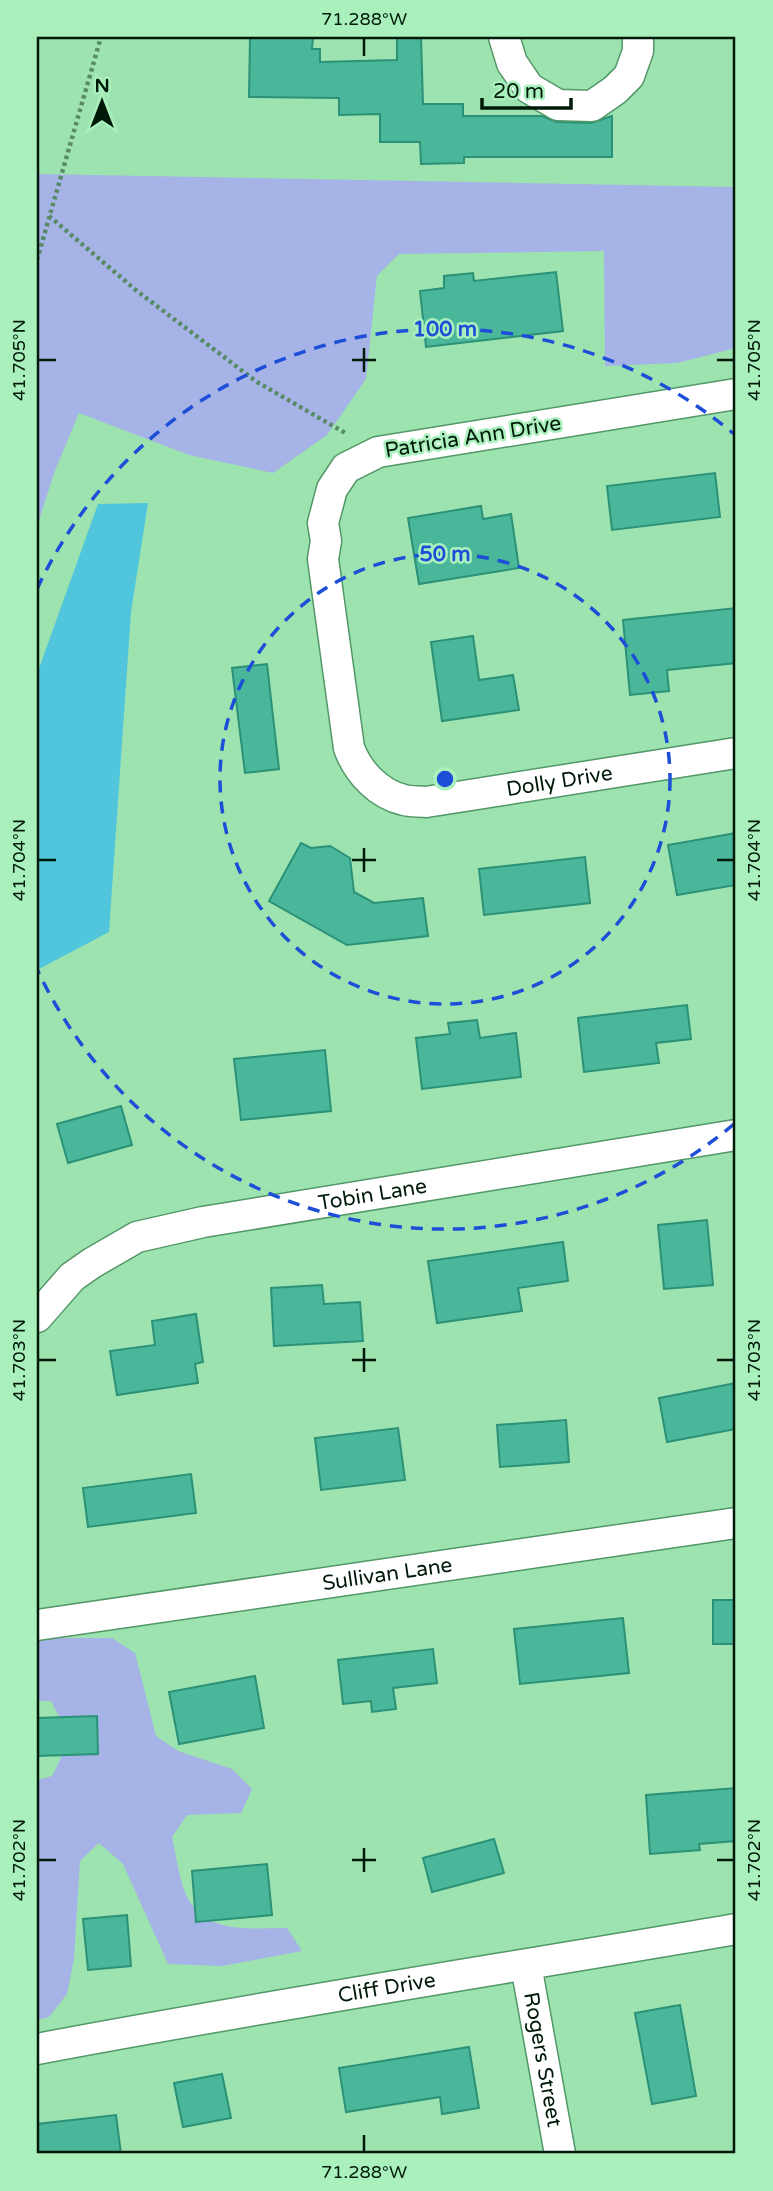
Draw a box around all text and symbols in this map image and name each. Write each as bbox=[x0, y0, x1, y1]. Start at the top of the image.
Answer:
text: 71.288°W bbox=[321, 8, 407, 30]
north arrow bbox=[66, 66, 136, 136]
scale bar bbox=[482, 66, 572, 110]
text: N bbox=[94, 75, 110, 97]
text: 20 m bbox=[493, 79, 544, 104]
text: 100 m bbox=[413, 317, 477, 342]
text: 41.705°N bbox=[8, 319, 30, 401]
text: 41.705°N bbox=[743, 319, 765, 401]
street label: Patricia Ann Drive bbox=[383, 411, 563, 463]
text: 50 m bbox=[419, 542, 471, 567]
street label: Dolly Drive bbox=[505, 760, 614, 802]
centre of rings bbox=[433, 767, 457, 791]
text: 41.704°N bbox=[8, 819, 30, 901]
text: 41.704°N bbox=[743, 819, 765, 901]
street label: Tobin Lane bbox=[316, 1173, 429, 1215]
text: 41.703°N bbox=[8, 1319, 30, 1401]
text: 41.703°N bbox=[743, 1319, 765, 1401]
street label: Sullivan Lane bbox=[321, 1552, 454, 1596]
text: 41.702°N bbox=[8, 1819, 30, 1901]
text: 41.702°N bbox=[743, 1819, 765, 1901]
street label: Cliff Drive bbox=[336, 1967, 437, 2008]
street label: Rogers Street bbox=[519, 1990, 567, 2129]
text: 71.288°W bbox=[321, 2161, 407, 2183]

